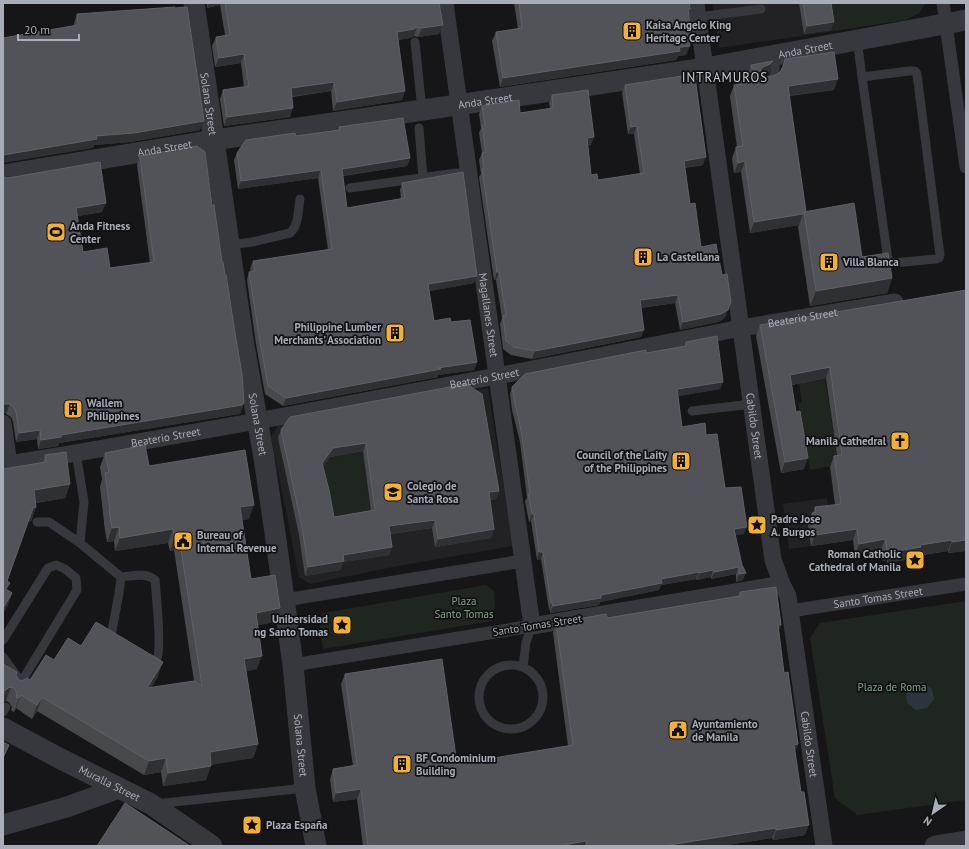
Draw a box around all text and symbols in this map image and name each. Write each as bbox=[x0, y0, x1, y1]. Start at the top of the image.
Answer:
scale bar bbox=[18, 16, 79, 42]
place label: Kaisa Angelo King Heritage Center bbox=[646, 18, 731, 45]
building icon: Kaisa Angelo King Heritage Center bbox=[621, 20, 643, 42]
text: 20 m bbox=[24, 22, 50, 37]
street label: Anda Street bbox=[777, 38, 834, 62]
district label: INTRAMUROS bbox=[682, 69, 768, 86]
street label: Solana Street bbox=[197, 72, 220, 136]
street label: Anda Street bbox=[457, 90, 514, 112]
street label: Anda Street bbox=[137, 137, 193, 160]
place label: Anda Fitness Center bbox=[70, 219, 130, 246]
sports icon: Anda Fitness Center bbox=[45, 221, 67, 243]
building icon: La Castellana bbox=[632, 246, 654, 268]
place label: La Castellana bbox=[657, 250, 720, 264]
building icon: Villa Blanca bbox=[818, 251, 840, 273]
place label: Villa Blanca bbox=[842, 255, 899, 269]
street label: Magallanes Street bbox=[476, 272, 501, 358]
street label: Beaterio Street bbox=[767, 305, 839, 330]
place label: Philippine Lumber Merchants' Association bbox=[274, 320, 381, 347]
building icon: Philippine Lumber Merchants' Association bbox=[384, 322, 406, 344]
street label: Beaterio Street bbox=[448, 365, 520, 392]
street label: Solana Street bbox=[246, 392, 270, 457]
street label: Cabildo Street bbox=[743, 392, 766, 460]
place label: Wallem Philippines bbox=[87, 396, 140, 423]
building icon: Wallem Philippines bbox=[62, 398, 84, 420]
street label: Beaterio Street bbox=[130, 424, 202, 450]
church icon: Manila Cathedral bbox=[889, 430, 911, 452]
place label: Manila Cathedral bbox=[806, 434, 887, 448]
place label: Council of the Laity of the Philippines bbox=[576, 448, 668, 475]
building icon: Council of the Laity of the Philippines bbox=[670, 450, 692, 472]
place label: Colegio de Santa Rosa bbox=[407, 479, 458, 506]
school or university icon: Colegio de Santa Rosa bbox=[382, 481, 404, 503]
place label: Padre Jose A. Burgos bbox=[771, 512, 821, 539]
place icon: Padre Jose A. Burgos bbox=[746, 514, 768, 536]
place label: Bureau of Internal Revenue bbox=[197, 528, 277, 555]
public building icon: Bureau of Internal Revenue bbox=[172, 530, 194, 552]
place label: Roman Catholic Cathedral of Manila bbox=[809, 547, 901, 574]
place icon: Roman Catholic Cathedral of Manila bbox=[904, 549, 926, 571]
street label: Santo Tomas Street bbox=[832, 584, 924, 611]
park label: Plaza Santo Tomas bbox=[434, 594, 494, 621]
street label: Santo Tomas Street bbox=[491, 611, 583, 639]
place label: Unibersidad ng Santo Tomas bbox=[254, 612, 328, 639]
place icon: Unibersidad ng Santo Tomas bbox=[331, 614, 353, 636]
park label: Plaza de Roma bbox=[858, 680, 926, 694]
street label: Cabildo Street bbox=[798, 710, 821, 778]
street label: Solana Street bbox=[291, 713, 311, 777]
place label: Ayuntamiento de Manila bbox=[692, 717, 758, 744]
public building icon: Ayuntamiento de Manila bbox=[667, 719, 689, 741]
place label: BF Condominium Building bbox=[416, 751, 496, 778]
building icon: BF Condominium Building bbox=[391, 753, 413, 775]
street label: Muralla Street bbox=[76, 762, 143, 805]
north arrow bbox=[913, 793, 953, 833]
text: N bbox=[920, 813, 934, 829]
place icon: Plaza España bbox=[241, 814, 263, 836]
place label: Plaza España bbox=[266, 818, 328, 832]

